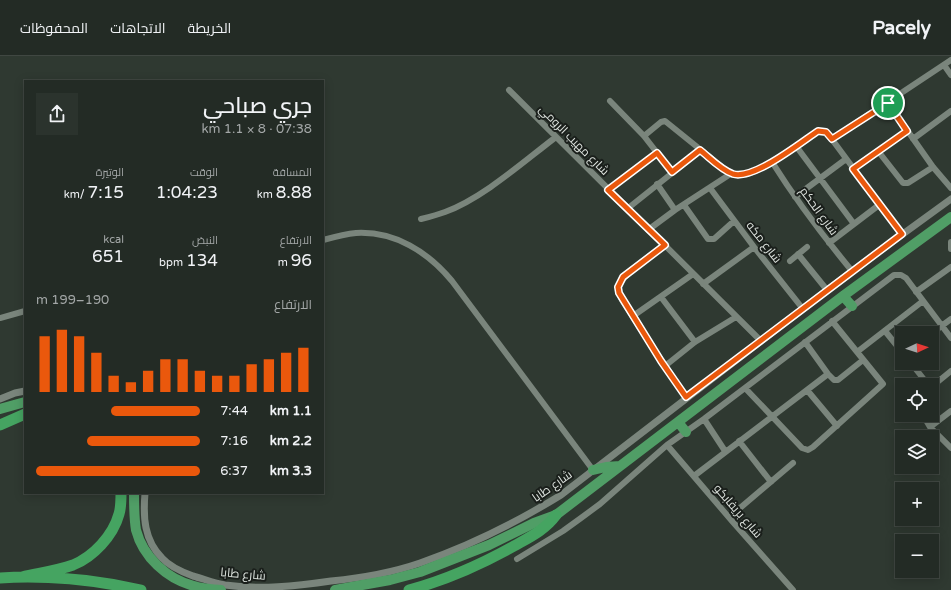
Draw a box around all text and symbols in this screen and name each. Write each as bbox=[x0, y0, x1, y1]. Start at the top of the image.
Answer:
text: Pacely bbox=[872, 17, 931, 39]
text: المحفوظات bbox=[20, 20, 88, 37]
text: الاتجاهات bbox=[110, 20, 166, 37]
text: الخريطة bbox=[188, 20, 231, 37]
pin bbox=[871, 86, 905, 120]
icon: arrive bbox=[877, 92, 899, 114]
button: share bbox=[36, 93, 78, 135]
text: جري صباحي bbox=[203, 93, 312, 119]
street label: شارع مهيب الرومي bbox=[534, 102, 612, 180]
text: 07:38 · 8 × 1.1 km bbox=[201, 121, 312, 137]
text: الوتيرة bbox=[96, 166, 124, 179]
text: الوقت bbox=[190, 166, 218, 179]
text: المسافة bbox=[273, 166, 312, 179]
text: 7:15 bbox=[88, 182, 124, 203]
text: 1:04:23 bbox=[156, 182, 218, 203]
text: 8.88 bbox=[276, 182, 312, 203]
street label: شارع الحكم bbox=[796, 184, 841, 238]
text: /km bbox=[64, 188, 88, 201]
text: km bbox=[257, 188, 276, 201]
street label: شارع مكه bbox=[743, 218, 785, 266]
text: kcal bbox=[103, 233, 124, 246]
text: النبض bbox=[192, 234, 218, 247]
text: الارتفاع bbox=[280, 234, 312, 247]
text: 651 bbox=[92, 246, 124, 267]
text: 134 bbox=[186, 250, 218, 271]
text: 96 bbox=[291, 250, 312, 271]
text: bpm bbox=[159, 256, 186, 269]
text: m bbox=[278, 256, 291, 269]
text: 190–199 m bbox=[36, 292, 109, 308]
text: الارتفاع bbox=[274, 297, 312, 313]
north arrow bbox=[895, 326, 939, 370]
map controls bbox=[895, 326, 939, 578]
button: locate bbox=[895, 378, 939, 422]
text: 7:44 bbox=[220, 403, 248, 419]
text: 1.1 km bbox=[270, 403, 312, 419]
button: layers bbox=[895, 430, 939, 474]
text: 7:16 bbox=[220, 433, 248, 449]
text: 2.2 km bbox=[270, 433, 312, 449]
text: 6:37 bbox=[220, 463, 248, 479]
text: 3.3 km bbox=[270, 463, 312, 479]
street label: شارع طابا bbox=[529, 467, 575, 506]
street label: شارع بريفابكو bbox=[710, 481, 765, 541]
button: + bbox=[895, 482, 939, 526]
button: − bbox=[895, 534, 939, 578]
street label: شارع طابا bbox=[220, 565, 266, 584]

